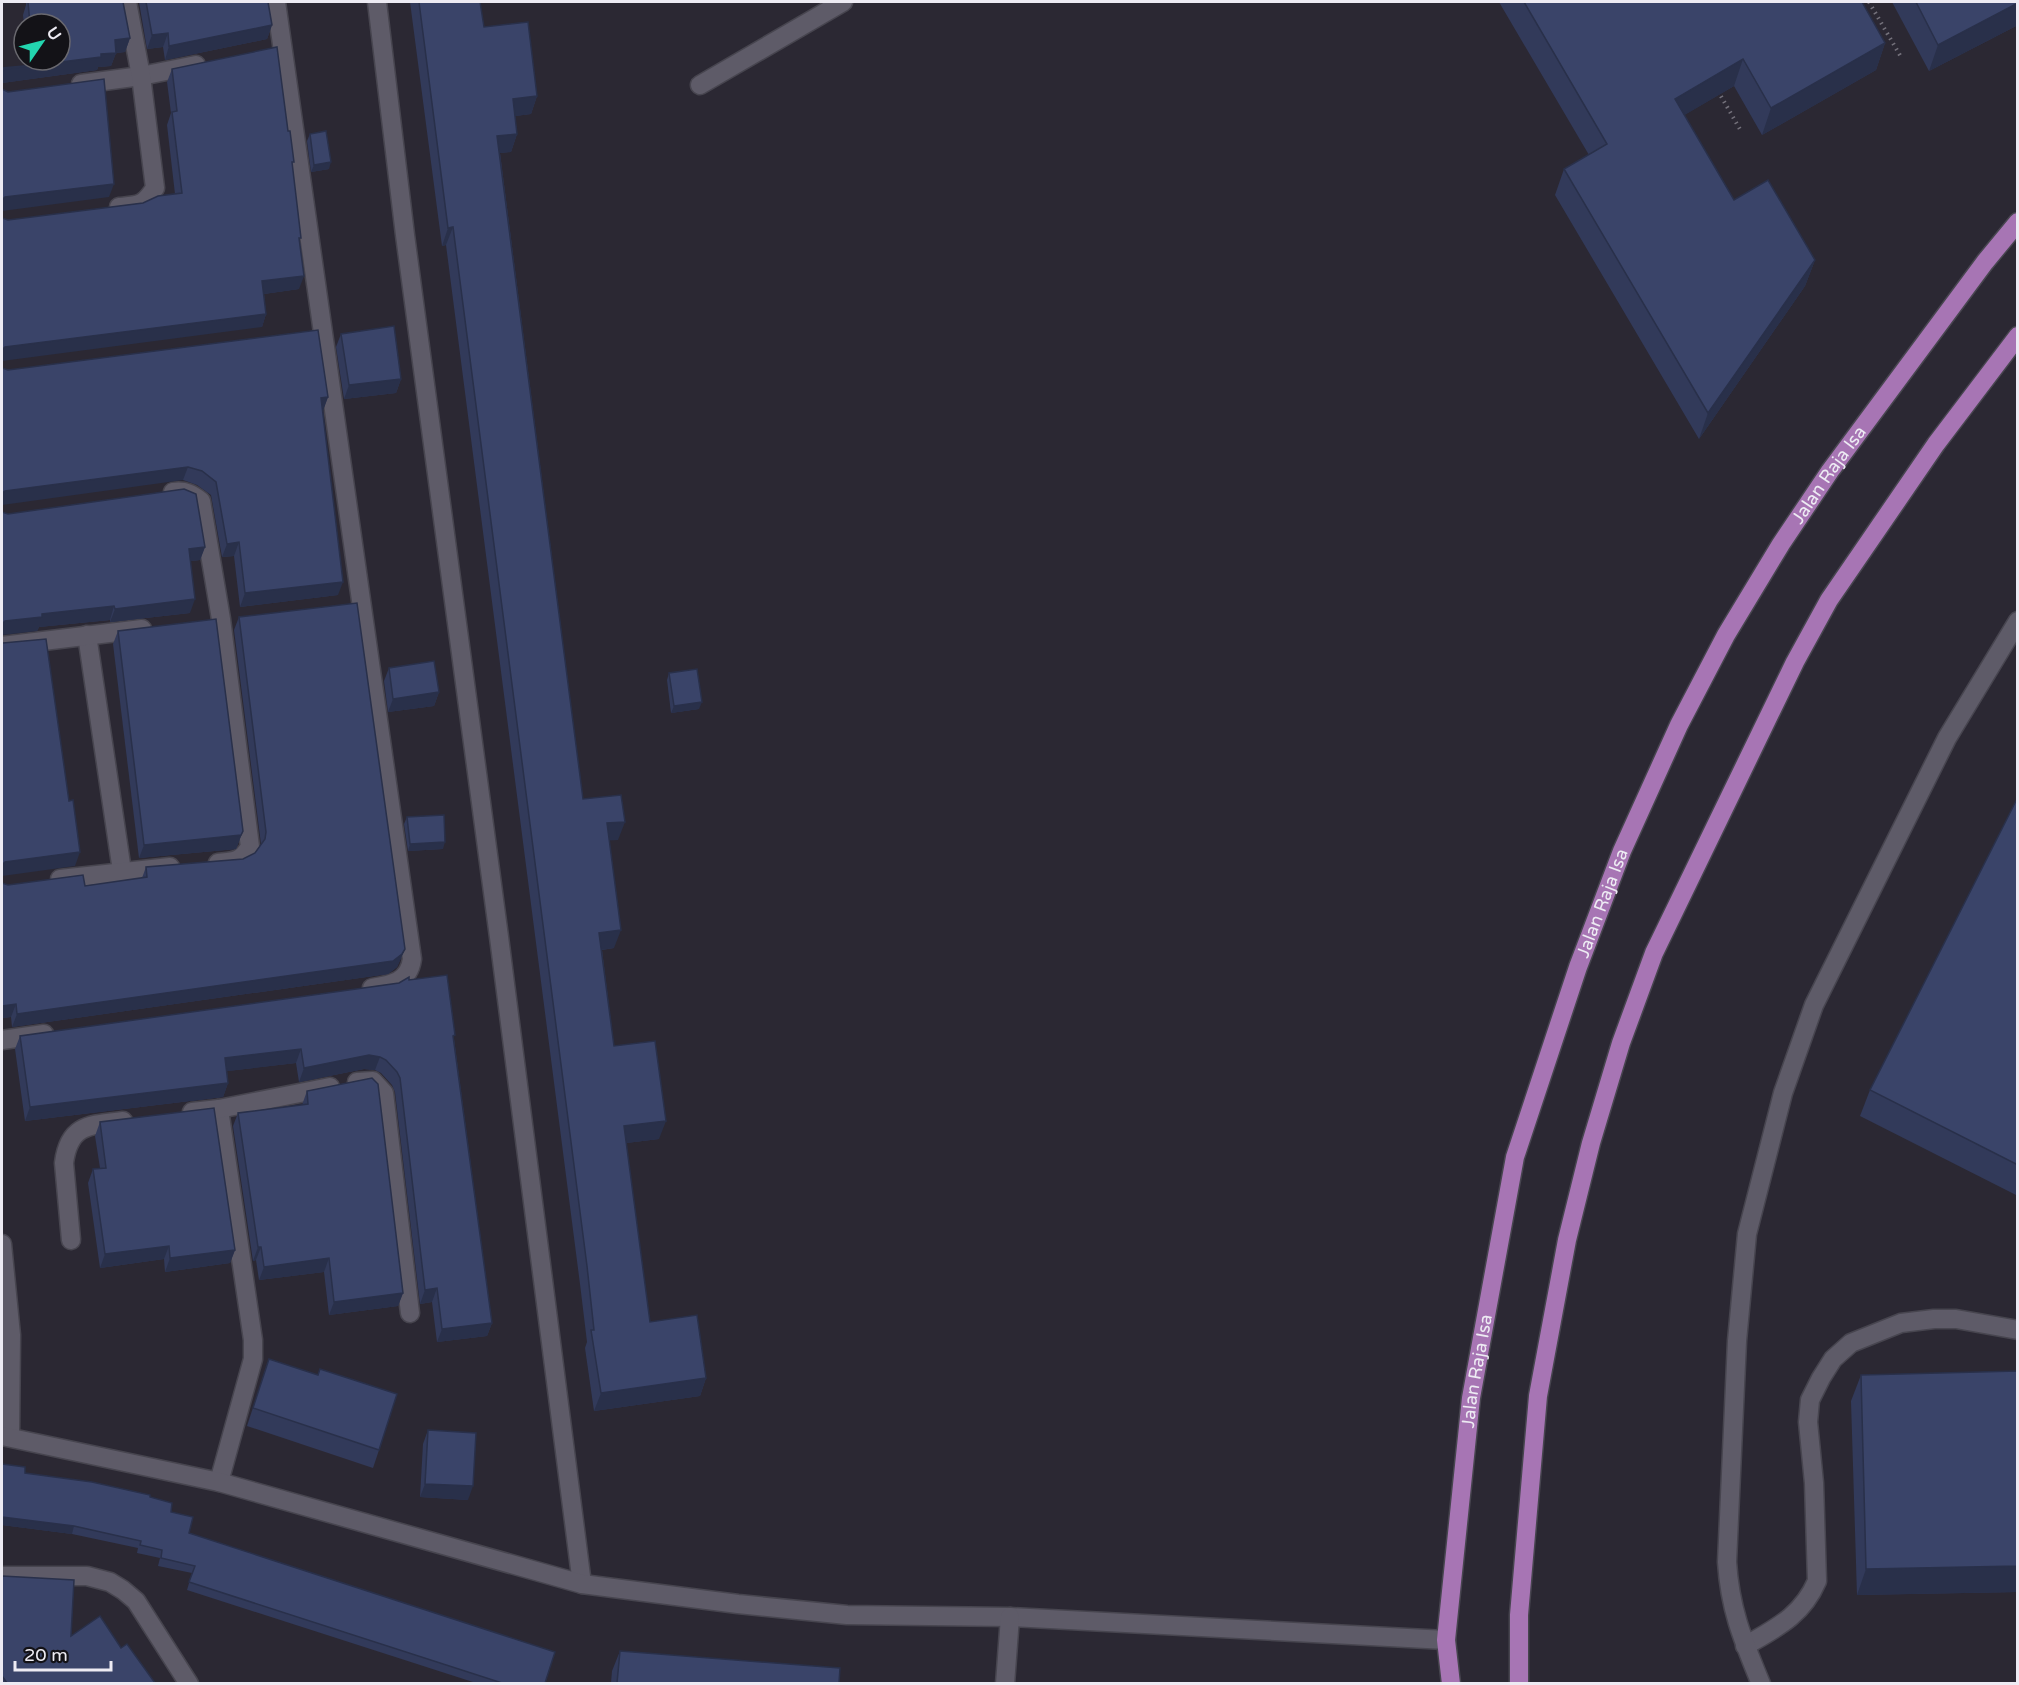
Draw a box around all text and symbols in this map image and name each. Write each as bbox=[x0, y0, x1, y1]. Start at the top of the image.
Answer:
north arrow bbox=[12, 12, 72, 72]
text: U bbox=[42, 23, 65, 45]
street label: Jalan Raja Isa bbox=[1787, 421, 1871, 528]
street label: Jalan Raja Isa bbox=[1572, 846, 1633, 961]
street label: Jalan Raja Isa bbox=[1457, 1313, 1497, 1429]
scale bar bbox=[15, 1634, 111, 1672]
text: 20 m bbox=[24, 1644, 68, 1666]

